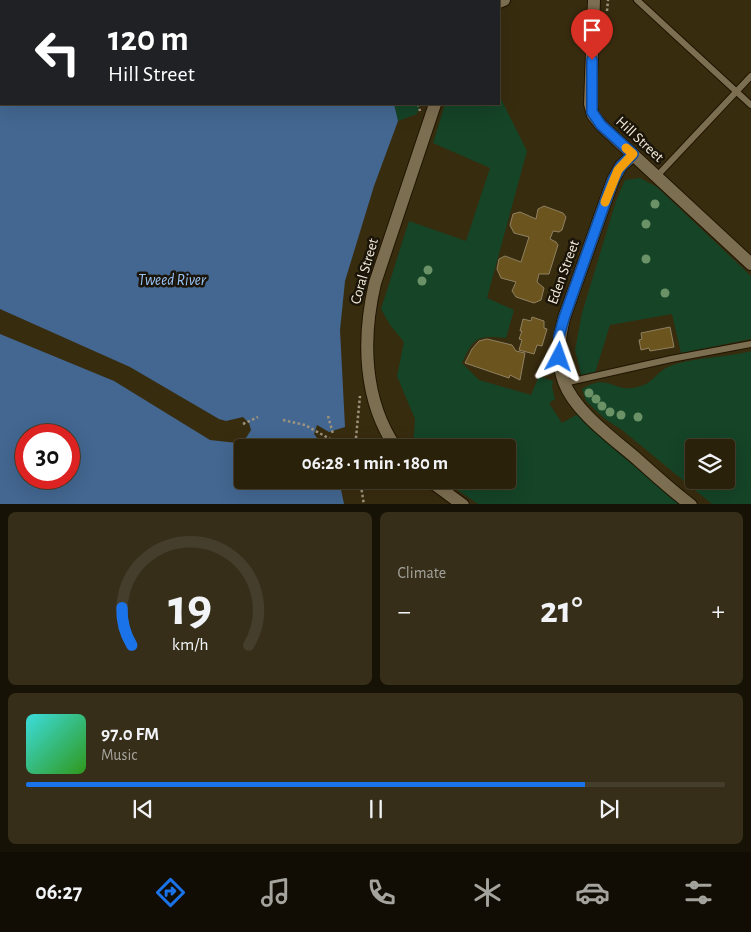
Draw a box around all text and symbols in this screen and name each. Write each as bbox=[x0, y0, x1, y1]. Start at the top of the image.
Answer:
pin bbox=[571, 9, 613, 60]
icon: arrive bbox=[578, 16, 606, 44]
icon: left bbox=[25, 20, 90, 85]
text: 120 m bbox=[108, 22, 189, 57]
text: Hill Street bbox=[108, 63, 195, 85]
street label: Hill Street bbox=[613, 114, 667, 165]
street label: Coral Street bbox=[348, 236, 381, 306]
street label: Eden Street bbox=[545, 238, 582, 306]
water label: Tweed River bbox=[138, 272, 207, 288]
position arrow bbox=[532, 330, 584, 382]
speed limit sign: 30 bbox=[15, 424, 80, 489]
map controls bbox=[685, 439, 735, 489]
button: layers bbox=[685, 439, 735, 489]
text: 06:28 · 1 min · 180 m bbox=[302, 454, 448, 473]
text: Climate bbox=[398, 565, 446, 581]
text: 19 bbox=[168, 582, 212, 634]
text: 21° bbox=[540, 592, 583, 630]
text: − bbox=[398, 598, 411, 626]
text: + bbox=[712, 598, 725, 626]
text: km/h bbox=[171, 636, 208, 654]
text: 97.0 FM bbox=[101, 725, 159, 744]
text: Music bbox=[101, 747, 137, 763]
icon: previous bbox=[129, 795, 157, 823]
icon: pause bbox=[362, 795, 390, 823]
icon: next bbox=[595, 795, 623, 823]
icon: directions bbox=[153, 875, 188, 910]
icon: music bbox=[258, 875, 293, 910]
icon: phone bbox=[364, 875, 399, 910]
icon: climate bbox=[470, 875, 505, 910]
icon: car bbox=[575, 875, 610, 910]
icon: filters bbox=[681, 875, 716, 910]
text: 06:27 bbox=[35, 881, 82, 903]

